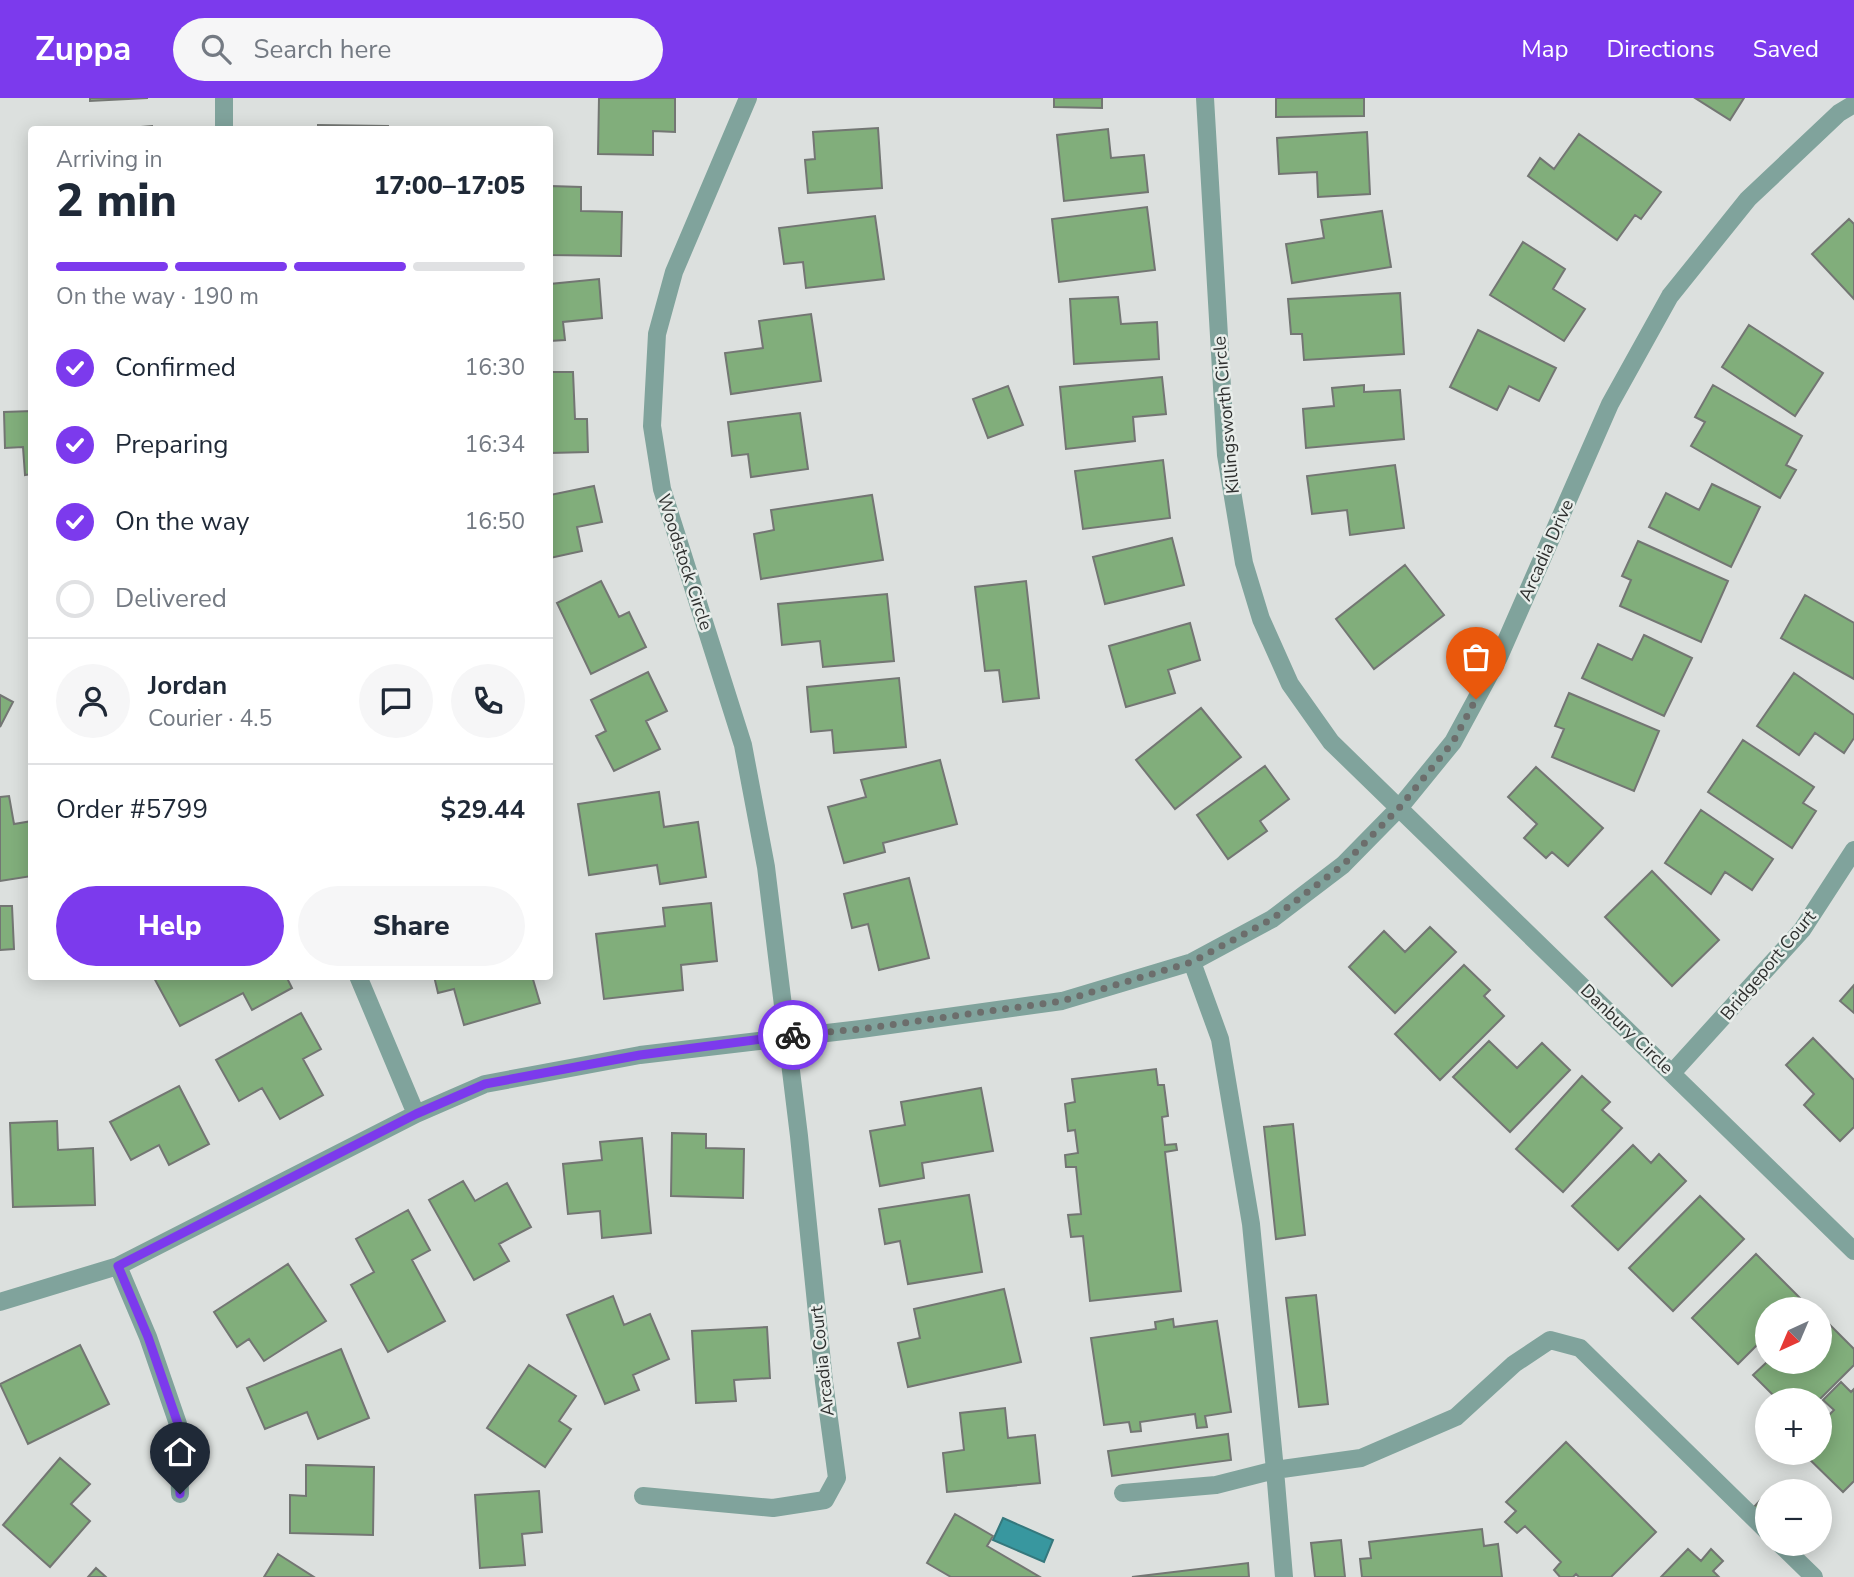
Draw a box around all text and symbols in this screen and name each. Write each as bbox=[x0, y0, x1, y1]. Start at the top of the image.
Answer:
search box bbox=[173, 18, 663, 81]
text: Zuppa bbox=[35, 27, 131, 72]
icon: search bbox=[197, 30, 235, 68]
text: Search here bbox=[253, 32, 391, 67]
text: Map bbox=[1521, 33, 1568, 65]
text: Directions bbox=[1606, 33, 1715, 65]
text: Saved bbox=[1753, 33, 1819, 65]
text: Arriving in bbox=[56, 144, 163, 175]
text: 17:00–17:05 bbox=[374, 168, 525, 203]
text: 2 min bbox=[56, 169, 177, 232]
text: On the way · 190 m bbox=[56, 281, 259, 312]
street label: Killingsworth Circle bbox=[1207, 335, 1245, 495]
icon: check bbox=[56, 349, 94, 387]
text: Confirmed bbox=[115, 350, 236, 385]
text: 16:30 bbox=[465, 352, 525, 383]
icon: check bbox=[56, 426, 94, 464]
text: Preparing bbox=[115, 427, 228, 462]
text: 16:34 bbox=[465, 429, 525, 460]
street label: Woodstock Circle bbox=[652, 491, 718, 633]
street label: Arcadia Drive bbox=[1513, 495, 1579, 605]
icon: check bbox=[56, 503, 94, 541]
text: On the way bbox=[115, 504, 249, 539]
text: 16:50 bbox=[465, 506, 525, 537]
text: Delivered bbox=[115, 581, 227, 616]
pin bbox=[1446, 627, 1506, 699]
icon: bag bbox=[1457, 638, 1495, 676]
button: person bbox=[56, 664, 130, 738]
button: chat bbox=[359, 664, 433, 738]
button: phone bbox=[451, 664, 525, 738]
text: Jordan bbox=[148, 668, 227, 703]
text: Courier · 4.5 bbox=[148, 703, 272, 734]
text: Order #5799 bbox=[56, 792, 208, 827]
text: $29.44 bbox=[441, 792, 525, 827]
button: Help bbox=[56, 886, 284, 966]
button: Share bbox=[298, 886, 525, 966]
street label: Bridgeport Court bbox=[1715, 904, 1822, 1025]
street label: Danbury Circle bbox=[1575, 979, 1679, 1079]
courier bbox=[758, 1000, 828, 1070]
icon: bike bbox=[774, 1016, 812, 1054]
north arrow bbox=[1755, 1297, 1832, 1374]
map controls bbox=[1755, 1297, 1832, 1556]
street label: Arcadia Court bbox=[804, 1304, 840, 1417]
button: + bbox=[1755, 1388, 1832, 1465]
pin bbox=[150, 1422, 210, 1494]
icon: home bbox=[161, 1433, 199, 1471]
button: − bbox=[1755, 1479, 1832, 1556]

